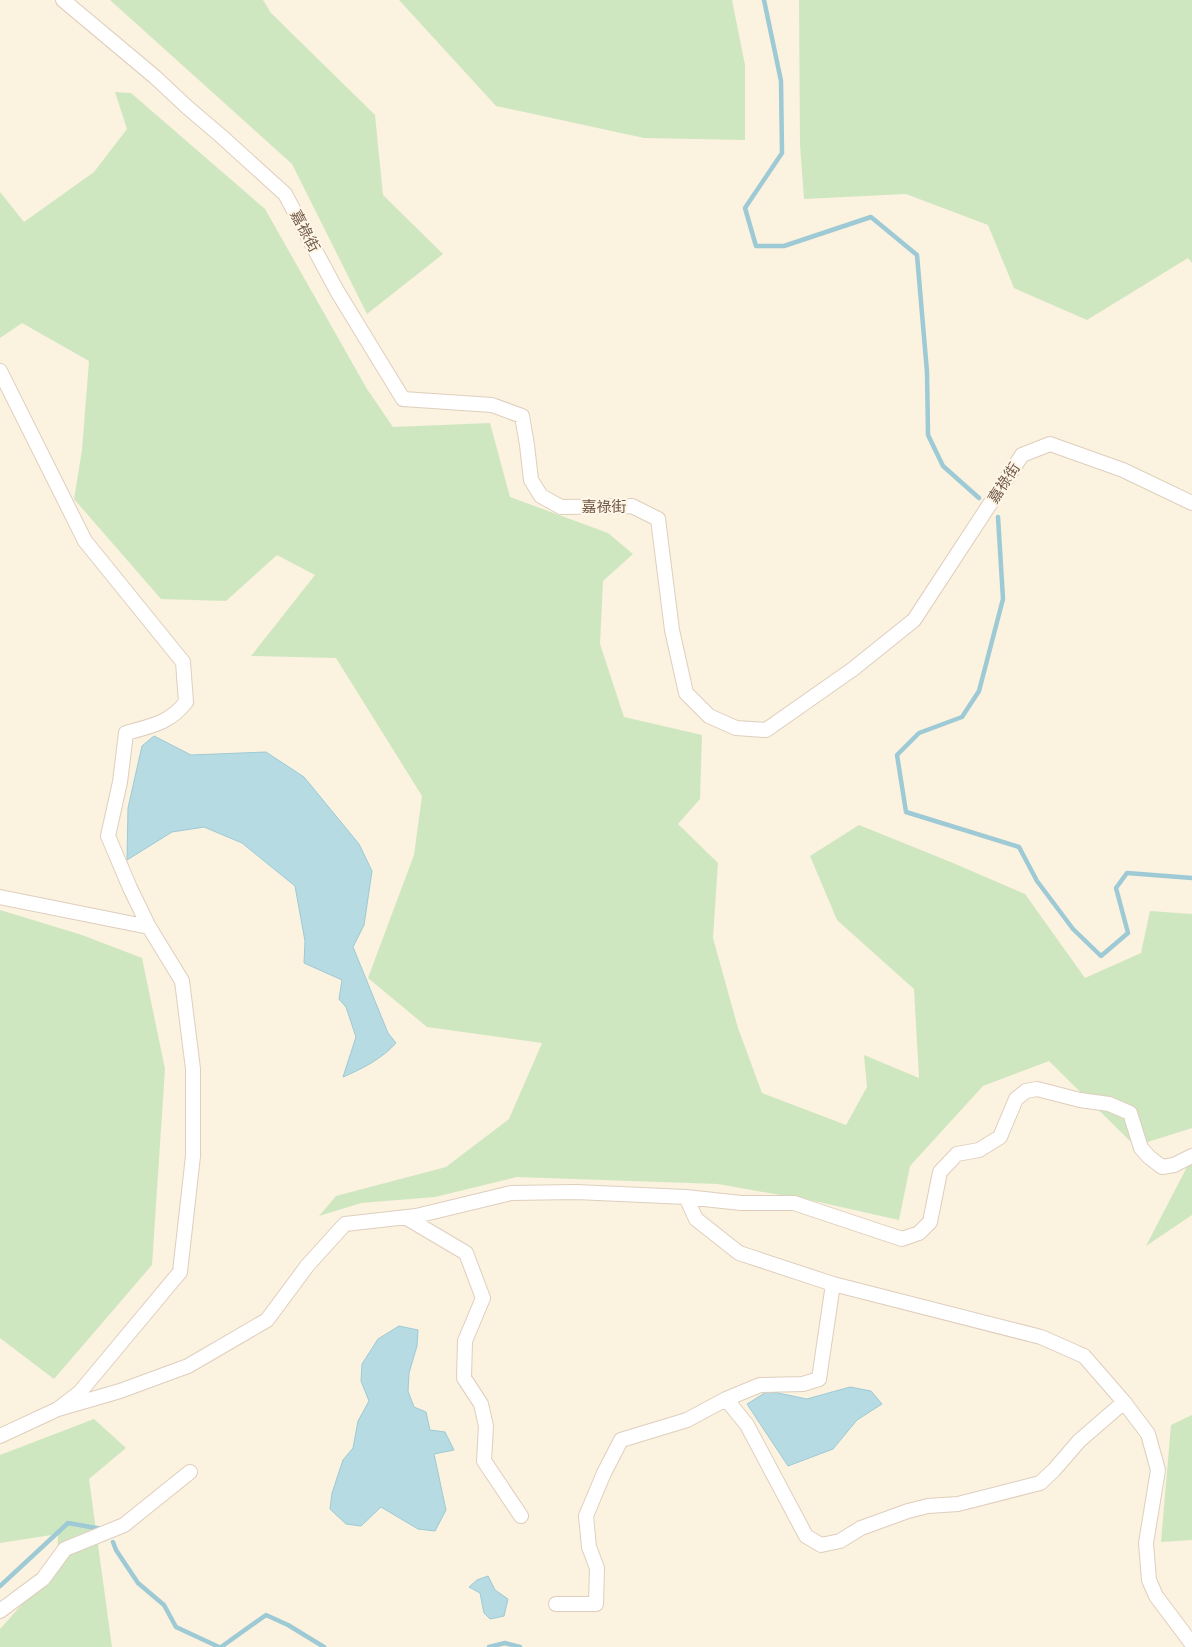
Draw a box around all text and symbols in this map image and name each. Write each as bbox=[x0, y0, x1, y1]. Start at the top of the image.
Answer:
street label: 嘉祿街 bbox=[286, 207, 324, 255]
street label: 嘉祿街 bbox=[984, 459, 1024, 507]
street label: 嘉祿街 bbox=[581, 498, 627, 516]

